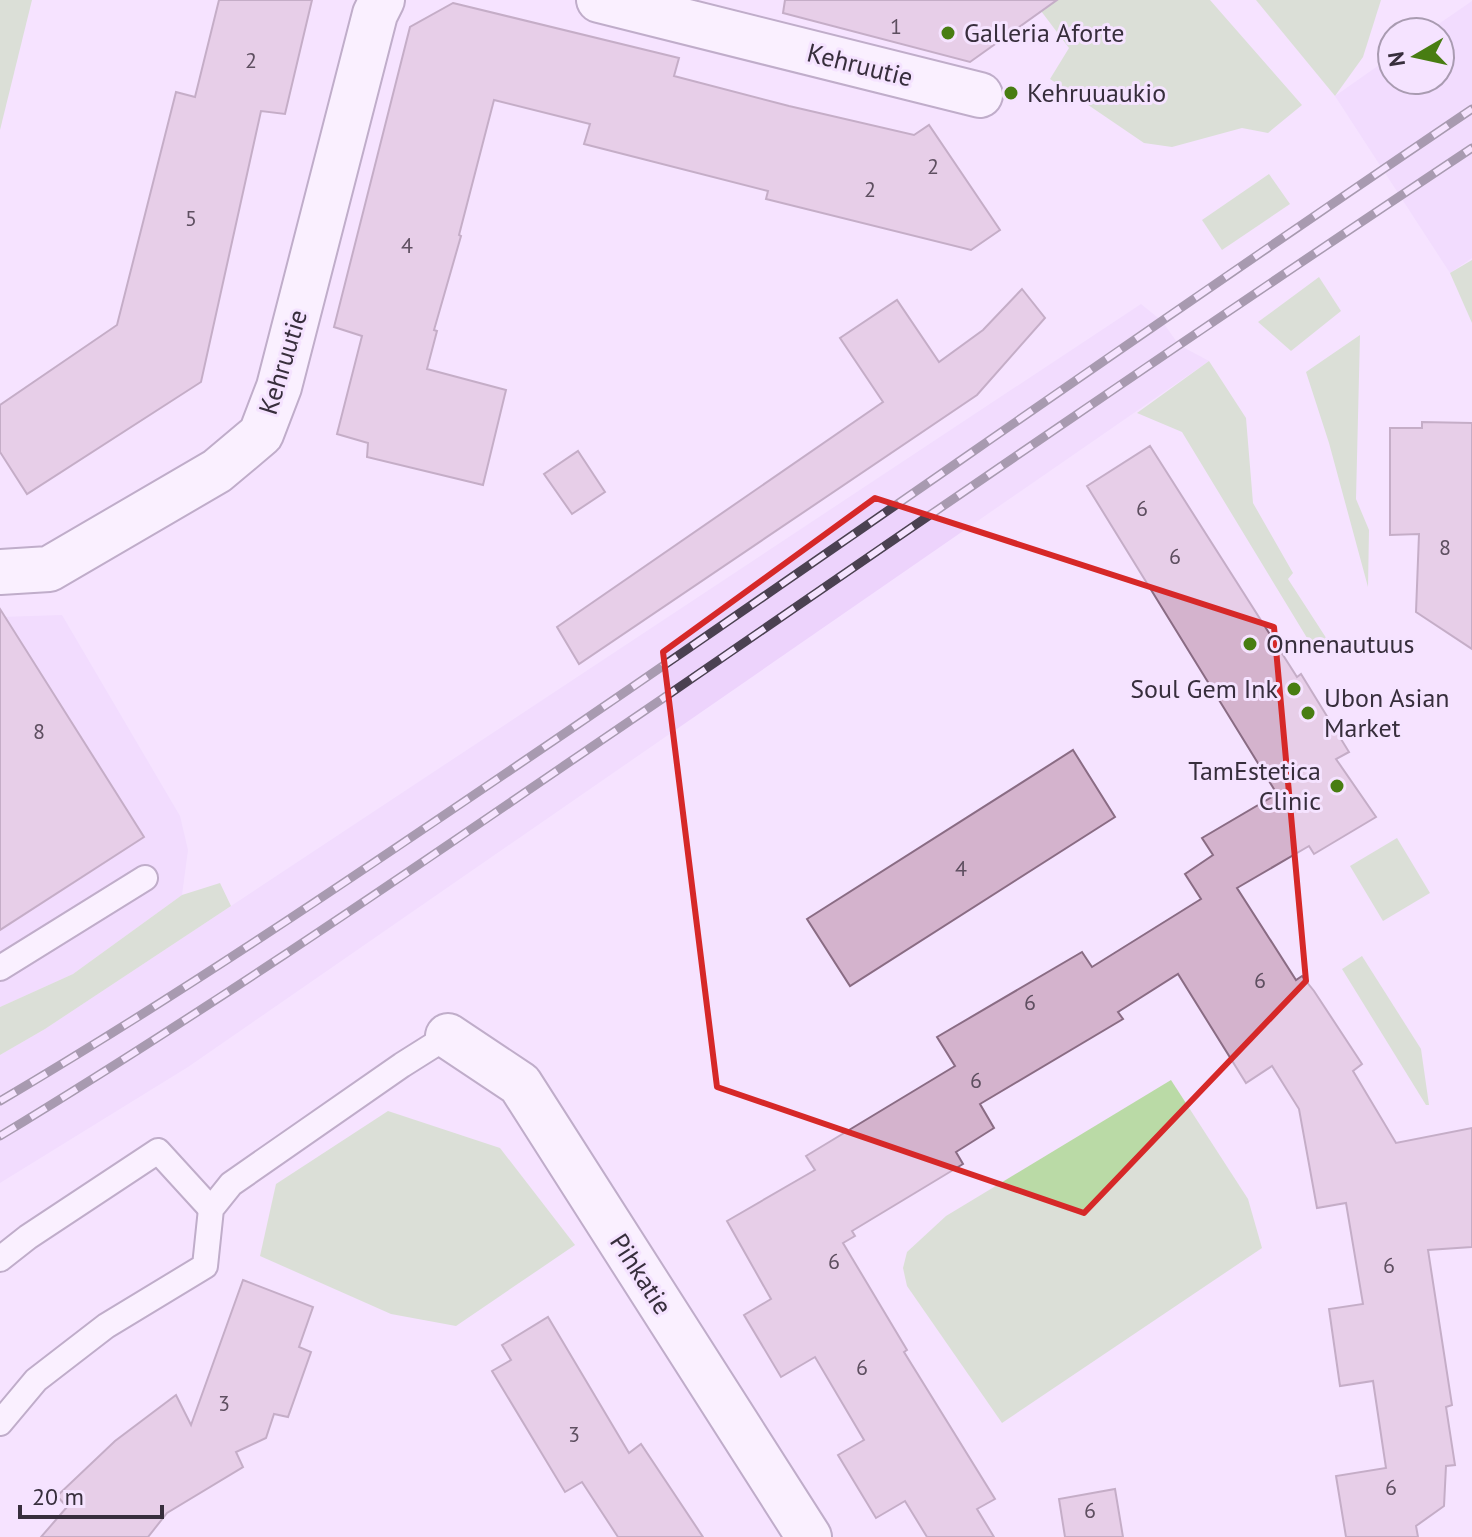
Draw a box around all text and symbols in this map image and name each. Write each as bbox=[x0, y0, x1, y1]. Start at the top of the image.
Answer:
house number: 1 bbox=[890, 12, 902, 40]
place label: Galleria Aforte bbox=[964, 16, 1125, 49]
north arrow bbox=[1376, 16, 1456, 96]
marker: Galleria Aforte bbox=[939, 24, 957, 42]
street label: Kehruutie bbox=[804, 35, 916, 94]
house number: 2 bbox=[245, 46, 257, 74]
text: N bbox=[1381, 50, 1411, 68]
place label: Kehruuaukio bbox=[1027, 76, 1166, 109]
marker: Kehruuaukio bbox=[1002, 84, 1020, 102]
house number: 2 bbox=[927, 152, 939, 180]
house number: 2 bbox=[864, 175, 876, 203]
house number: 5 bbox=[185, 204, 197, 232]
house number: 4 bbox=[401, 231, 413, 259]
street label: Kehruutie bbox=[251, 305, 314, 418]
house number: 6 bbox=[1136, 494, 1148, 522]
house number: 8 bbox=[1439, 533, 1451, 561]
house number: 6 bbox=[1169, 542, 1181, 570]
place label: Onnenautuus bbox=[1266, 627, 1414, 660]
marker: Onnenautuus bbox=[1241, 635, 1259, 653]
place label: Soul Gem Ink bbox=[1130, 672, 1279, 705]
marker: Soul Gem Ink bbox=[1285, 680, 1303, 698]
place label: Ubon Asian Market bbox=[1324, 681, 1450, 744]
marker: Ubon Asian Market bbox=[1299, 704, 1317, 722]
house number: 8 bbox=[33, 717, 45, 745]
place label: TamEstetica Clinic bbox=[1188, 754, 1321, 817]
marker: TamEstetica Clinic bbox=[1328, 777, 1346, 795]
house number: 4 bbox=[955, 854, 967, 882]
house number: 6 bbox=[1254, 966, 1266, 994]
house number: 6 bbox=[1024, 988, 1036, 1016]
house number: 6 bbox=[970, 1066, 982, 1094]
street label: Pihkatie bbox=[603, 1227, 680, 1320]
house number: 6 bbox=[828, 1247, 840, 1275]
house number: 6 bbox=[1383, 1251, 1395, 1279]
house number: 6 bbox=[856, 1353, 868, 1381]
house number: 3 bbox=[218, 1389, 230, 1417]
house number: 3 bbox=[568, 1420, 580, 1448]
scale bar bbox=[20, 1469, 162, 1519]
house number: 6 bbox=[1385, 1473, 1397, 1501]
text: 20 m bbox=[32, 1481, 84, 1512]
house number: 6 bbox=[1084, 1496, 1096, 1524]

